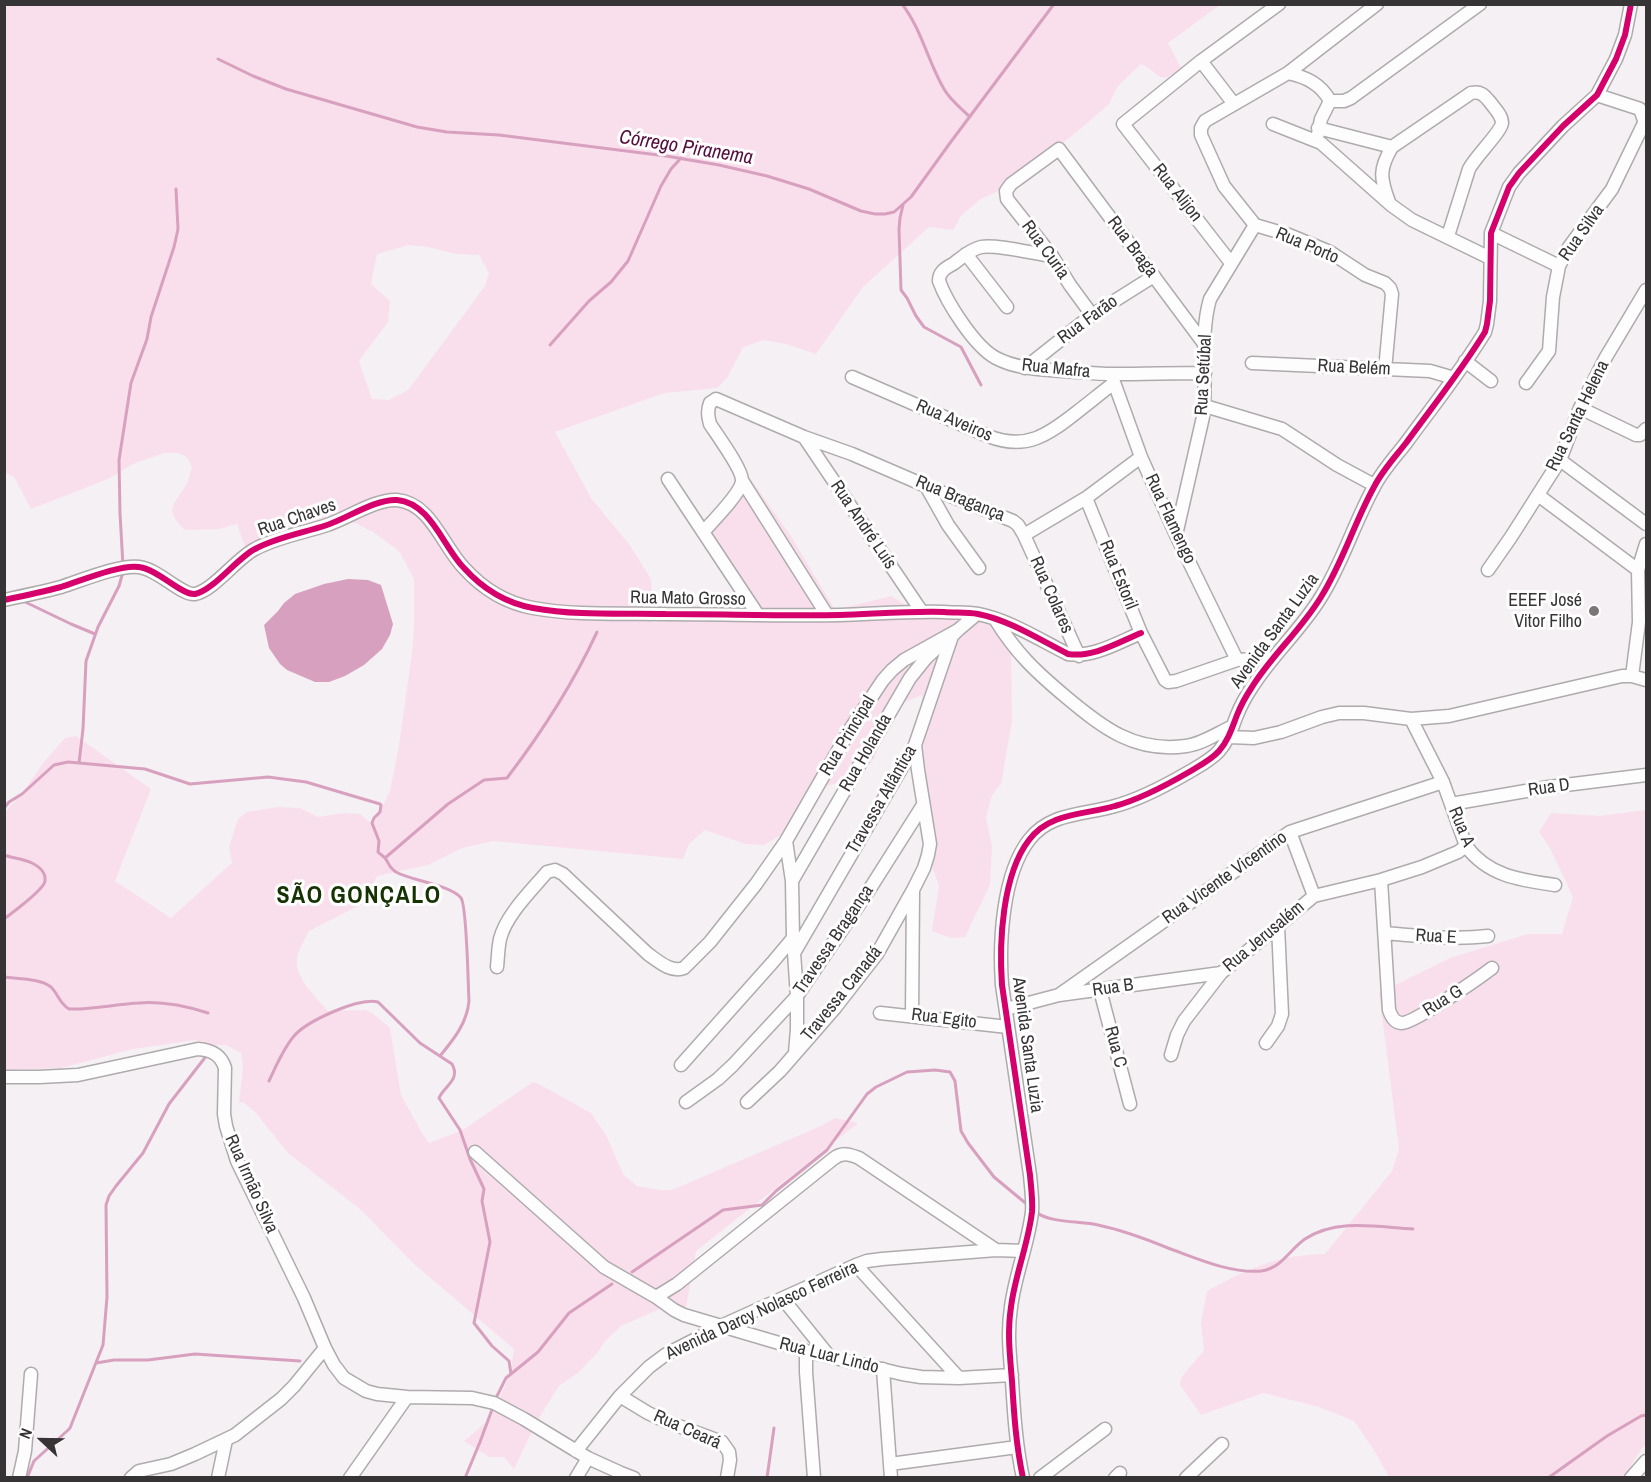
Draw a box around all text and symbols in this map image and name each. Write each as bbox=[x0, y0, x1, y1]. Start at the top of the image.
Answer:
water label: Córrego Piranema bbox=[618, 126, 754, 170]
street label: Rua Alijon bbox=[1148, 160, 1206, 226]
street label: Rua Silva bbox=[1555, 201, 1609, 265]
street label: Rua Braga bbox=[1102, 212, 1162, 282]
street label: Rua Curia bbox=[1016, 216, 1074, 284]
street label: Rua Porto bbox=[1272, 223, 1342, 269]
street label: Rua Farão bbox=[1054, 291, 1122, 349]
street label: Rua Setúbal bbox=[1191, 334, 1217, 416]
street label: Rua Mafra bbox=[1021, 355, 1091, 383]
street label: Rua Belém bbox=[1317, 355, 1391, 381]
street label: Rua Santa Helena bbox=[1542, 357, 1614, 475]
street label: Rua Aveiros bbox=[913, 395, 995, 447]
street label: Rua Bragança bbox=[912, 471, 1008, 527]
street label: Rua Flamengo bbox=[1140, 471, 1200, 567]
street label: Rua André Luís bbox=[825, 476, 901, 574]
street label: Rua Chaves bbox=[255, 495, 339, 541]
street label: Rua Estoril bbox=[1094, 537, 1142, 613]
street label: Rua Colares bbox=[1024, 553, 1078, 637]
street label: Avenida Santa Luzia bbox=[1226, 569, 1324, 693]
street label: Rua Mato Grosso bbox=[630, 587, 746, 611]
place label: EEEF José Vitor Filho bbox=[1508, 590, 1582, 632]
marker: EEEF José Vitor Filho bbox=[1587, 604, 1601, 618]
street label: Rua Principal bbox=[816, 692, 880, 780]
street label: Rua Holanda bbox=[835, 710, 897, 796]
street label: Travessa Atlântica bbox=[842, 742, 922, 858]
street label: Rua D bbox=[1527, 774, 1571, 802]
street label: Rua A bbox=[1443, 804, 1479, 850]
street label: Rua Vicente Vicentino bbox=[1159, 827, 1291, 929]
street label: Travessa Bragança bbox=[789, 881, 879, 999]
district label: SÃO GONÇALO bbox=[276, 883, 442, 911]
street label: Rua Jerusalém bbox=[1219, 897, 1309, 977]
street label: Rua E bbox=[1415, 925, 1457, 949]
street label: Travessa Canadá bbox=[797, 942, 887, 1046]
street label: Rua B bbox=[1091, 974, 1135, 1002]
street label: Avenida Santa Luzia bbox=[1007, 976, 1047, 1114]
street label: Rua G bbox=[1419, 981, 1467, 1021]
street label: Rua Egito bbox=[910, 1004, 978, 1034]
street label: Rua C bbox=[1099, 1024, 1131, 1070]
street label: Rua Irmão Silva bbox=[220, 1131, 282, 1237]
street label: Avenida Darcy Nolasco Ferreira bbox=[662, 1257, 862, 1365]
street label: Rua Luar Lindo bbox=[777, 1333, 881, 1379]
street label: Rua Ceará bbox=[650, 1406, 724, 1454]
north arrow bbox=[12, 1410, 72, 1470]
text: N bbox=[13, 1425, 37, 1442]

